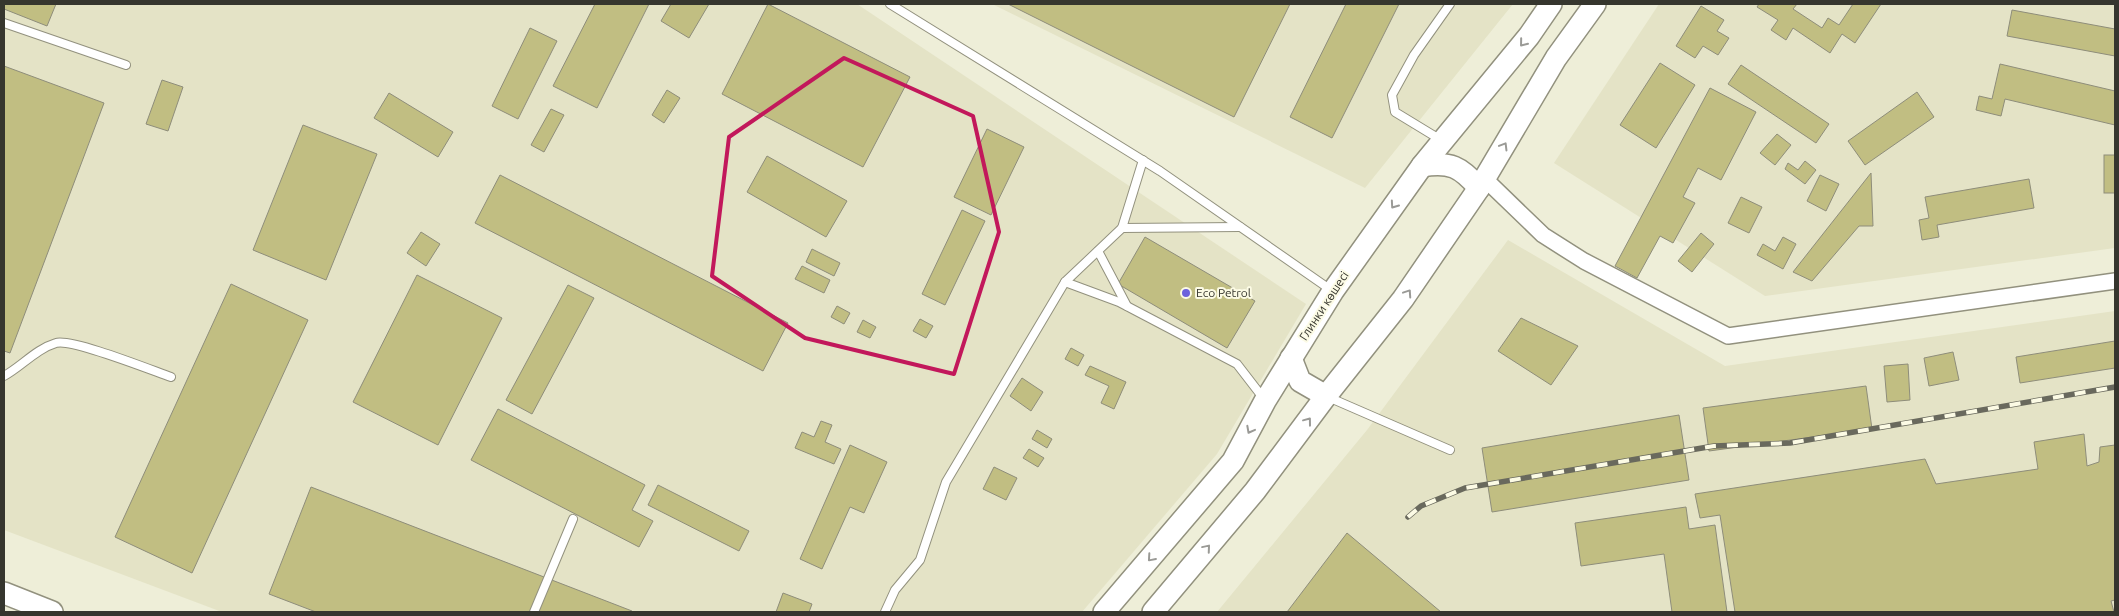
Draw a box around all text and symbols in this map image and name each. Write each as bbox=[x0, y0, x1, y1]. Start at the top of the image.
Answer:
one-way arrow bbox=[1519, 38, 1528, 47]
one-way arrow bbox=[1498, 142, 1508, 151]
one-way arrow bbox=[1391, 200, 1400, 209]
street label: Глинки көшесі bbox=[1296, 269, 1351, 343]
place label: Eco Petrol bbox=[1196, 286, 1251, 299]
marker: Eco Petrol bbox=[1180, 287, 1192, 299]
one-way arrow bbox=[1402, 289, 1411, 299]
one-way arrow bbox=[1302, 417, 1311, 427]
one-way arrow bbox=[1246, 425, 1256, 434]
one-way arrow bbox=[1201, 545, 1210, 554]
one-way arrow bbox=[1148, 552, 1156, 561]

